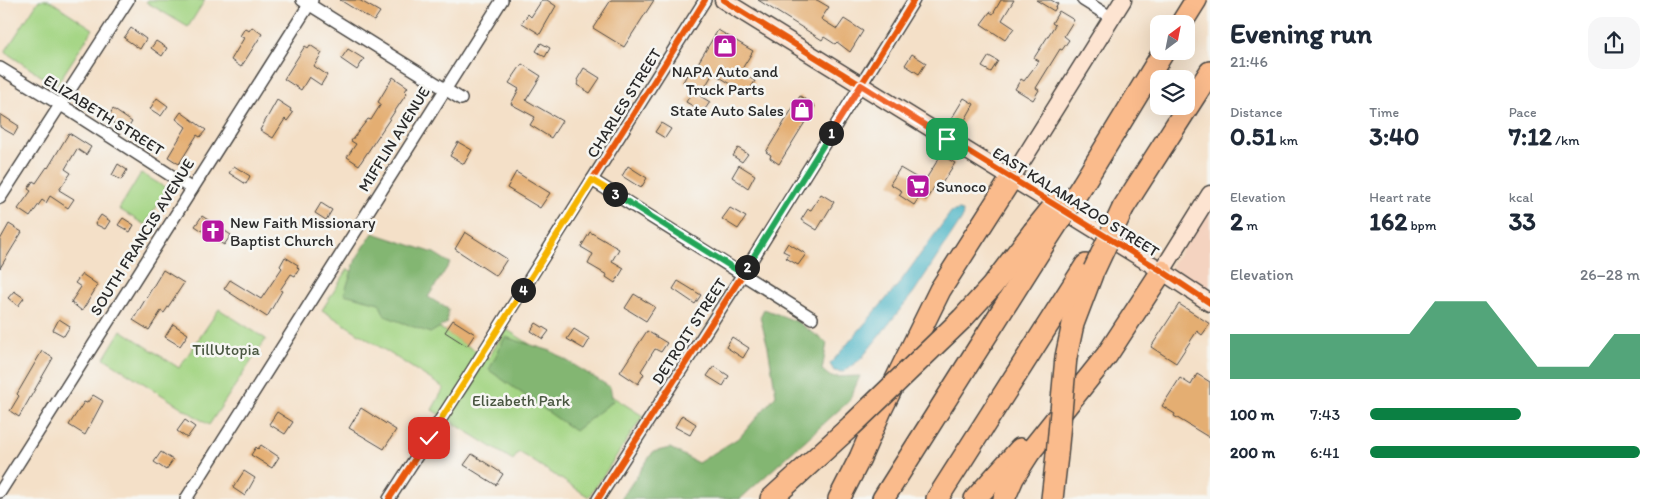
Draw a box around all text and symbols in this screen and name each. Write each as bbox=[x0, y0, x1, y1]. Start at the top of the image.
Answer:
north arrow bbox=[1150, 15, 1195, 60]
map controls bbox=[1150, 15, 1195, 115]
text: Evening run bbox=[1230, 16, 1372, 50]
button: share bbox=[1588, 17, 1640, 69]
shop icon: NAPA Auto and Truck Parts bbox=[712, 33, 738, 59]
street label: CHARLES STREET bbox=[583, 45, 665, 161]
text: 21:46 bbox=[1230, 52, 1268, 71]
place label: NAPA Auto and Truck Parts bbox=[672, 62, 778, 99]
street label: ELIZABETH STREET bbox=[40, 70, 168, 160]
button: layers bbox=[1150, 70, 1195, 115]
street label: MIFFLIN AVENUE bbox=[354, 83, 434, 195]
shop icon: State Auto Sales bbox=[789, 97, 815, 123]
place label: State Auto Sales bbox=[670, 101, 784, 120]
text: Distance bbox=[1230, 104, 1282, 121]
text: Time bbox=[1369, 104, 1399, 121]
text: Pace bbox=[1509, 104, 1537, 121]
pin bbox=[926, 118, 968, 160]
pin: 1 bbox=[818, 120, 844, 146]
text: 0.51 bbox=[1230, 121, 1276, 151]
text: 3:40 bbox=[1369, 121, 1420, 151]
text: 7:12 bbox=[1509, 121, 1552, 151]
text: 1 bbox=[828, 125, 835, 142]
icon: arrive bbox=[933, 125, 961, 153]
text: km bbox=[1276, 132, 1298, 149]
text: /km bbox=[1552, 132, 1580, 149]
street label: EAST KALAMAZOO STREET bbox=[989, 143, 1163, 261]
street label: SOUTH FRANCIS AVENUE bbox=[86, 155, 198, 319]
supermarket icon: Sunoco bbox=[905, 173, 931, 199]
place label: Sunoco bbox=[936, 177, 986, 196]
pin: 3 bbox=[602, 182, 628, 206]
text: 3 bbox=[612, 186, 619, 203]
text: Elevation bbox=[1230, 189, 1286, 206]
text: Heart rate bbox=[1369, 189, 1431, 206]
text: kcal bbox=[1509, 189, 1534, 206]
text: 2 bbox=[1230, 206, 1243, 236]
text: 162 bbox=[1369, 206, 1407, 236]
text: 33 bbox=[1509, 206, 1536, 236]
place label: New Faith Missionary Baptist Church bbox=[230, 213, 376, 250]
text: m bbox=[1243, 217, 1258, 234]
text: bpm bbox=[1407, 217, 1436, 234]
church icon: New Faith Missionary Baptist Church bbox=[200, 218, 226, 244]
pin: 2 bbox=[734, 254, 760, 280]
text: 2 bbox=[744, 259, 751, 276]
text: Elevation bbox=[1230, 265, 1294, 284]
text: 26–28 m bbox=[1580, 265, 1640, 284]
street label: DETROIT STREET bbox=[648, 274, 730, 388]
pin: 4 bbox=[510, 278, 536, 302]
text: 4 bbox=[519, 282, 528, 299]
park label: TillUtopia bbox=[192, 340, 261, 359]
park label: Elizabeth Park bbox=[472, 391, 571, 410]
text: 100 m bbox=[1230, 405, 1274, 424]
text: 7:43 bbox=[1310, 405, 1340, 424]
pin bbox=[408, 417, 450, 459]
icon: check bbox=[415, 424, 443, 452]
text: 200 m bbox=[1230, 443, 1275, 462]
text: 6:41 bbox=[1310, 443, 1339, 462]

